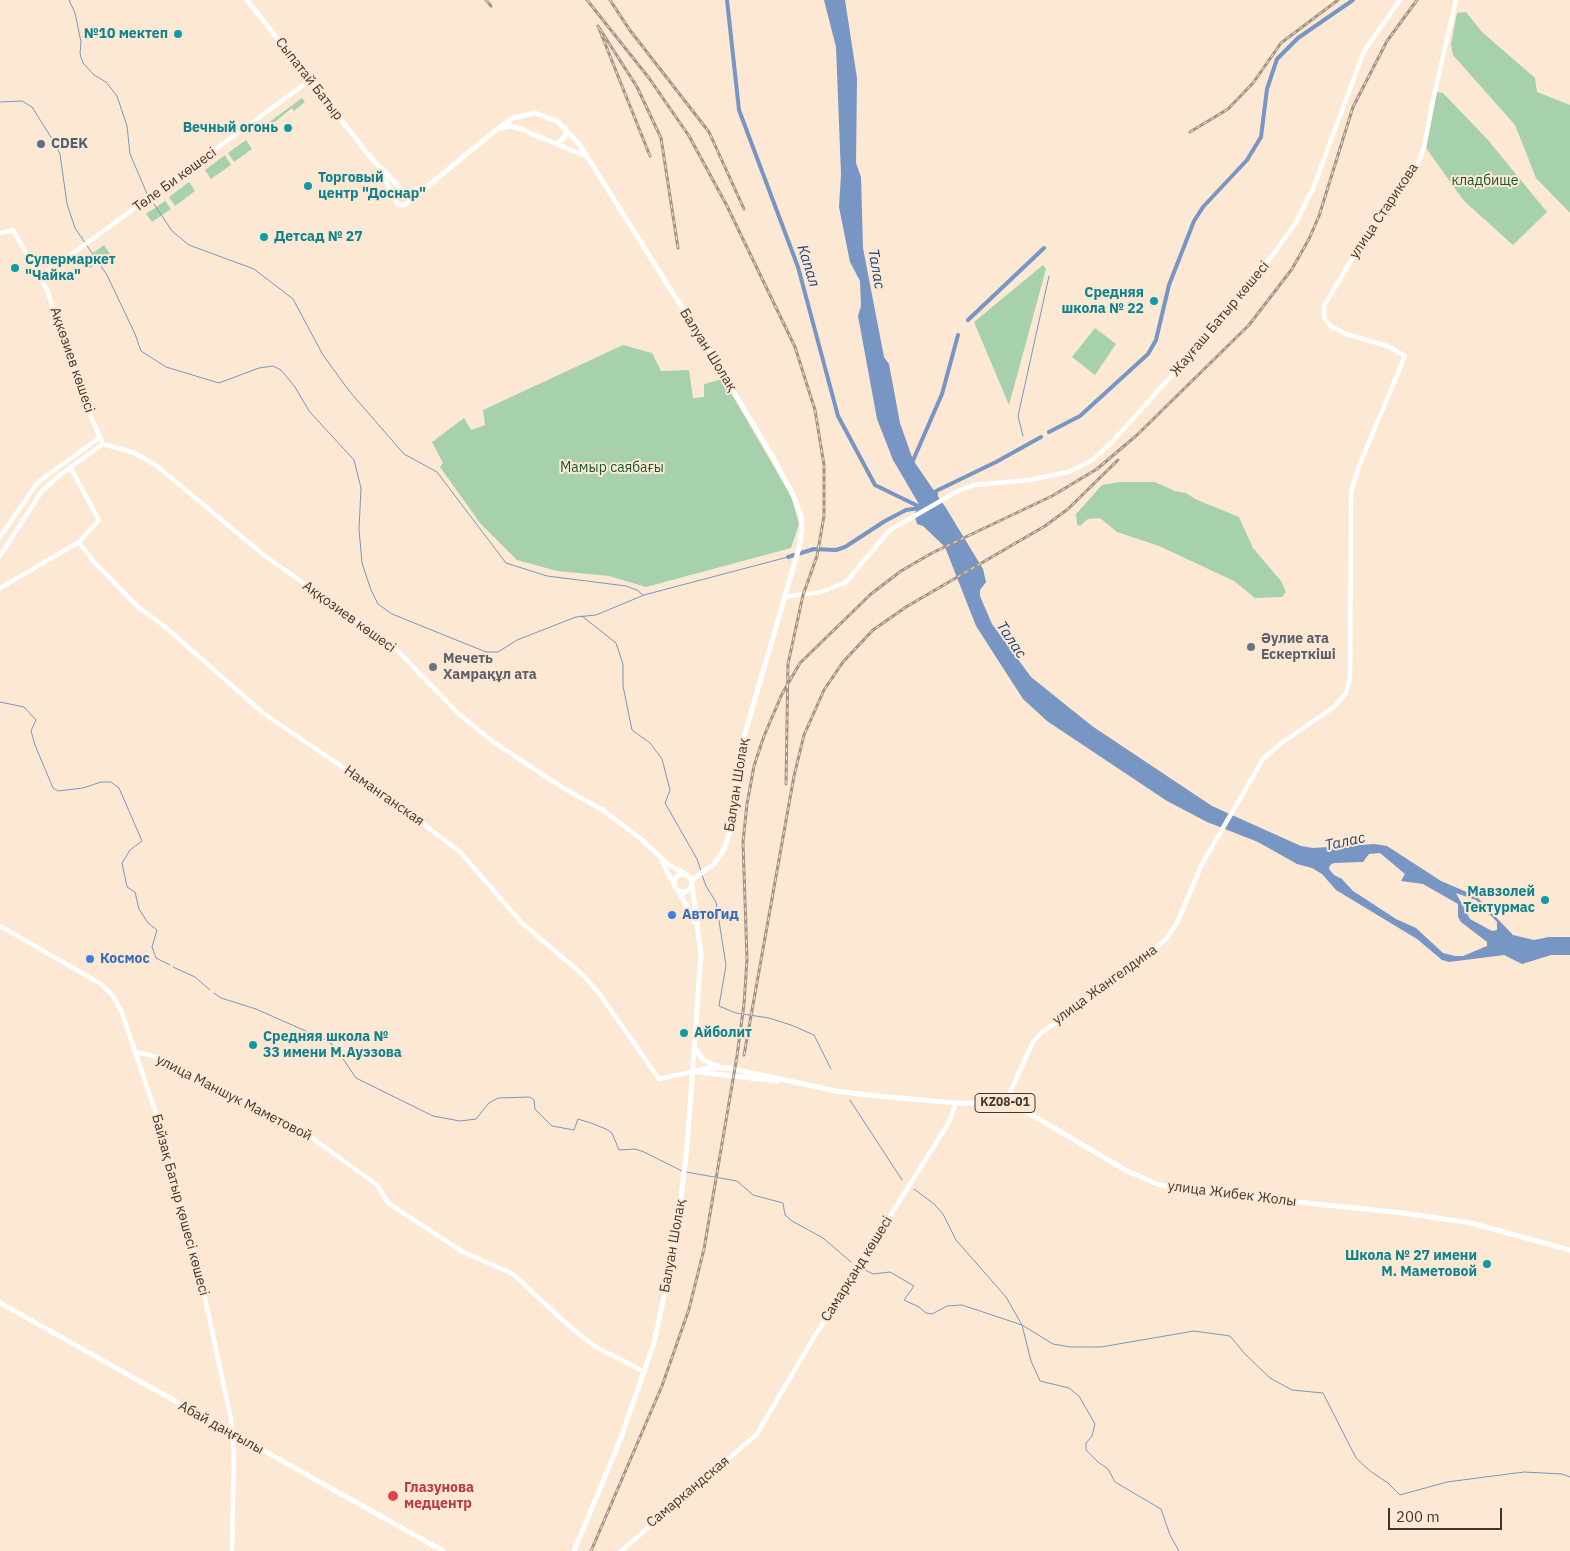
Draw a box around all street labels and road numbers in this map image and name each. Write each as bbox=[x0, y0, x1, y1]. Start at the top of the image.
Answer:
street label: Сыпатай Батыр bbox=[271, 34, 347, 124]
street label: Төле Би көшесі bbox=[130, 144, 220, 216]
street label: улица Старикова bbox=[1346, 160, 1422, 262]
street label: Жауғаш Батыр көшесі bbox=[1167, 258, 1273, 380]
street label: Ақкөзиев көшесі bbox=[46, 305, 98, 415]
street label: Балуан Шолақ bbox=[676, 305, 740, 395]
street label: Аққозиев көшесі bbox=[299, 578, 399, 656]
street label: Балуан Шолақ bbox=[721, 737, 753, 833]
street label: Наманганская bbox=[341, 762, 427, 830]
street label: улица Жангелдина bbox=[1049, 941, 1161, 1029]
street label: улица Маншук Маметовой bbox=[153, 1051, 315, 1145]
road number: KZ08-01 bbox=[975, 1094, 1035, 1112]
street label: Байзақ Батыр қөшесі көшесі bbox=[148, 1112, 212, 1298]
street label: улица Жибек Жолы bbox=[1167, 1178, 1297, 1210]
street label: Балуан Шолақ bbox=[657, 1198, 689, 1294]
street label: Самарқанд көшесі bbox=[818, 1213, 896, 1325]
street label: Абай даңғылы bbox=[175, 1398, 267, 1458]
street label: Самаркандская bbox=[643, 1453, 733, 1531]

